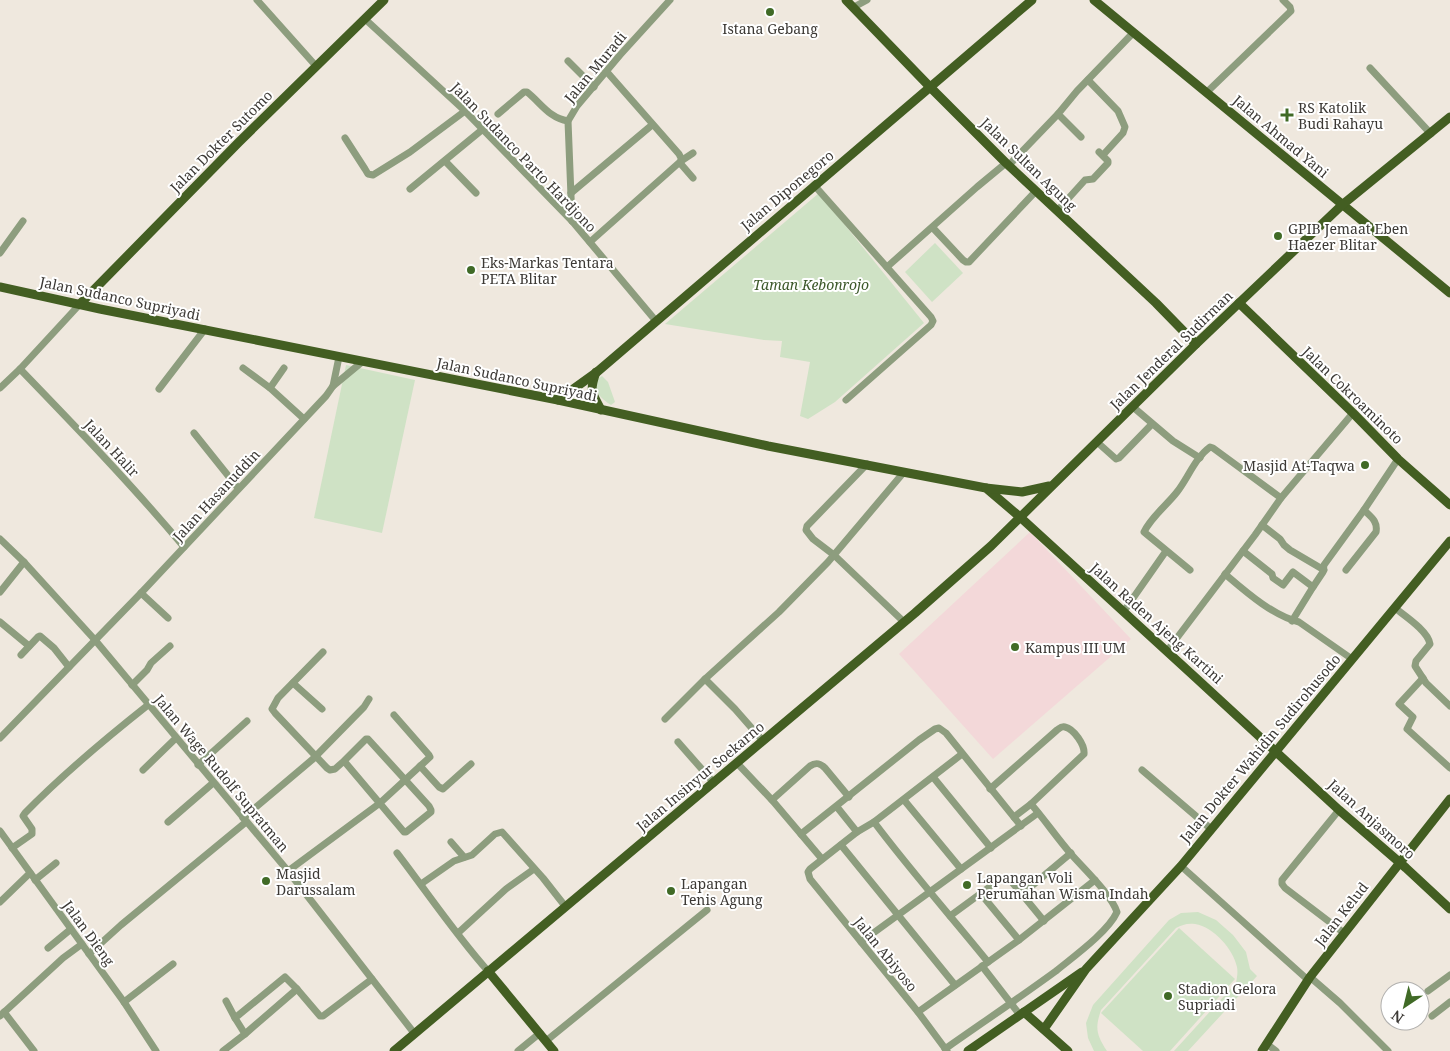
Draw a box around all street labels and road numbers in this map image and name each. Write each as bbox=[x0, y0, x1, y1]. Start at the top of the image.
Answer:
street label: Jalan Muradi bbox=[559, 27, 631, 107]
street label: Jalan Sudanco Parto Hardjono bbox=[446, 77, 601, 236]
street label: Jalan Dokter Sutomo bbox=[165, 86, 276, 197]
street label: Jalan Ahmad Yani bbox=[1228, 90, 1333, 182]
street label: Jalan Sultan Agung bbox=[976, 112, 1081, 215]
street label: Jalan Diponegoro bbox=[736, 145, 838, 235]
street label: Jalan Sudanco Supriyadi bbox=[37, 272, 202, 324]
street label: Jalan Jenderal Sudirman bbox=[1105, 286, 1237, 414]
street label: Jalan Cokroaminoto bbox=[1298, 341, 1407, 448]
street label: Jalan Sudanco Supriyadi bbox=[434, 353, 599, 405]
street label: Jalan Halir bbox=[80, 414, 144, 481]
street label: Jalan Hasanuddin bbox=[168, 445, 264, 546]
street label: Jalan Raden Ajeng Kartini bbox=[1086, 558, 1228, 688]
street label: Jalan Dokter Wahidin Sudirohusodo bbox=[1175, 650, 1345, 847]
street label: Jalan Wage Rudolf Supratman bbox=[150, 689, 294, 856]
street label: Jalan Insinyur Soekarno bbox=[631, 717, 768, 836]
street label: Jalan Anjasmoro bbox=[1324, 774, 1420, 863]
street label: Jalan Kelud bbox=[1309, 878, 1372, 951]
street label: Jalan Dieng bbox=[58, 896, 119, 970]
street label: Jalan Abiyoso bbox=[849, 912, 922, 995]

